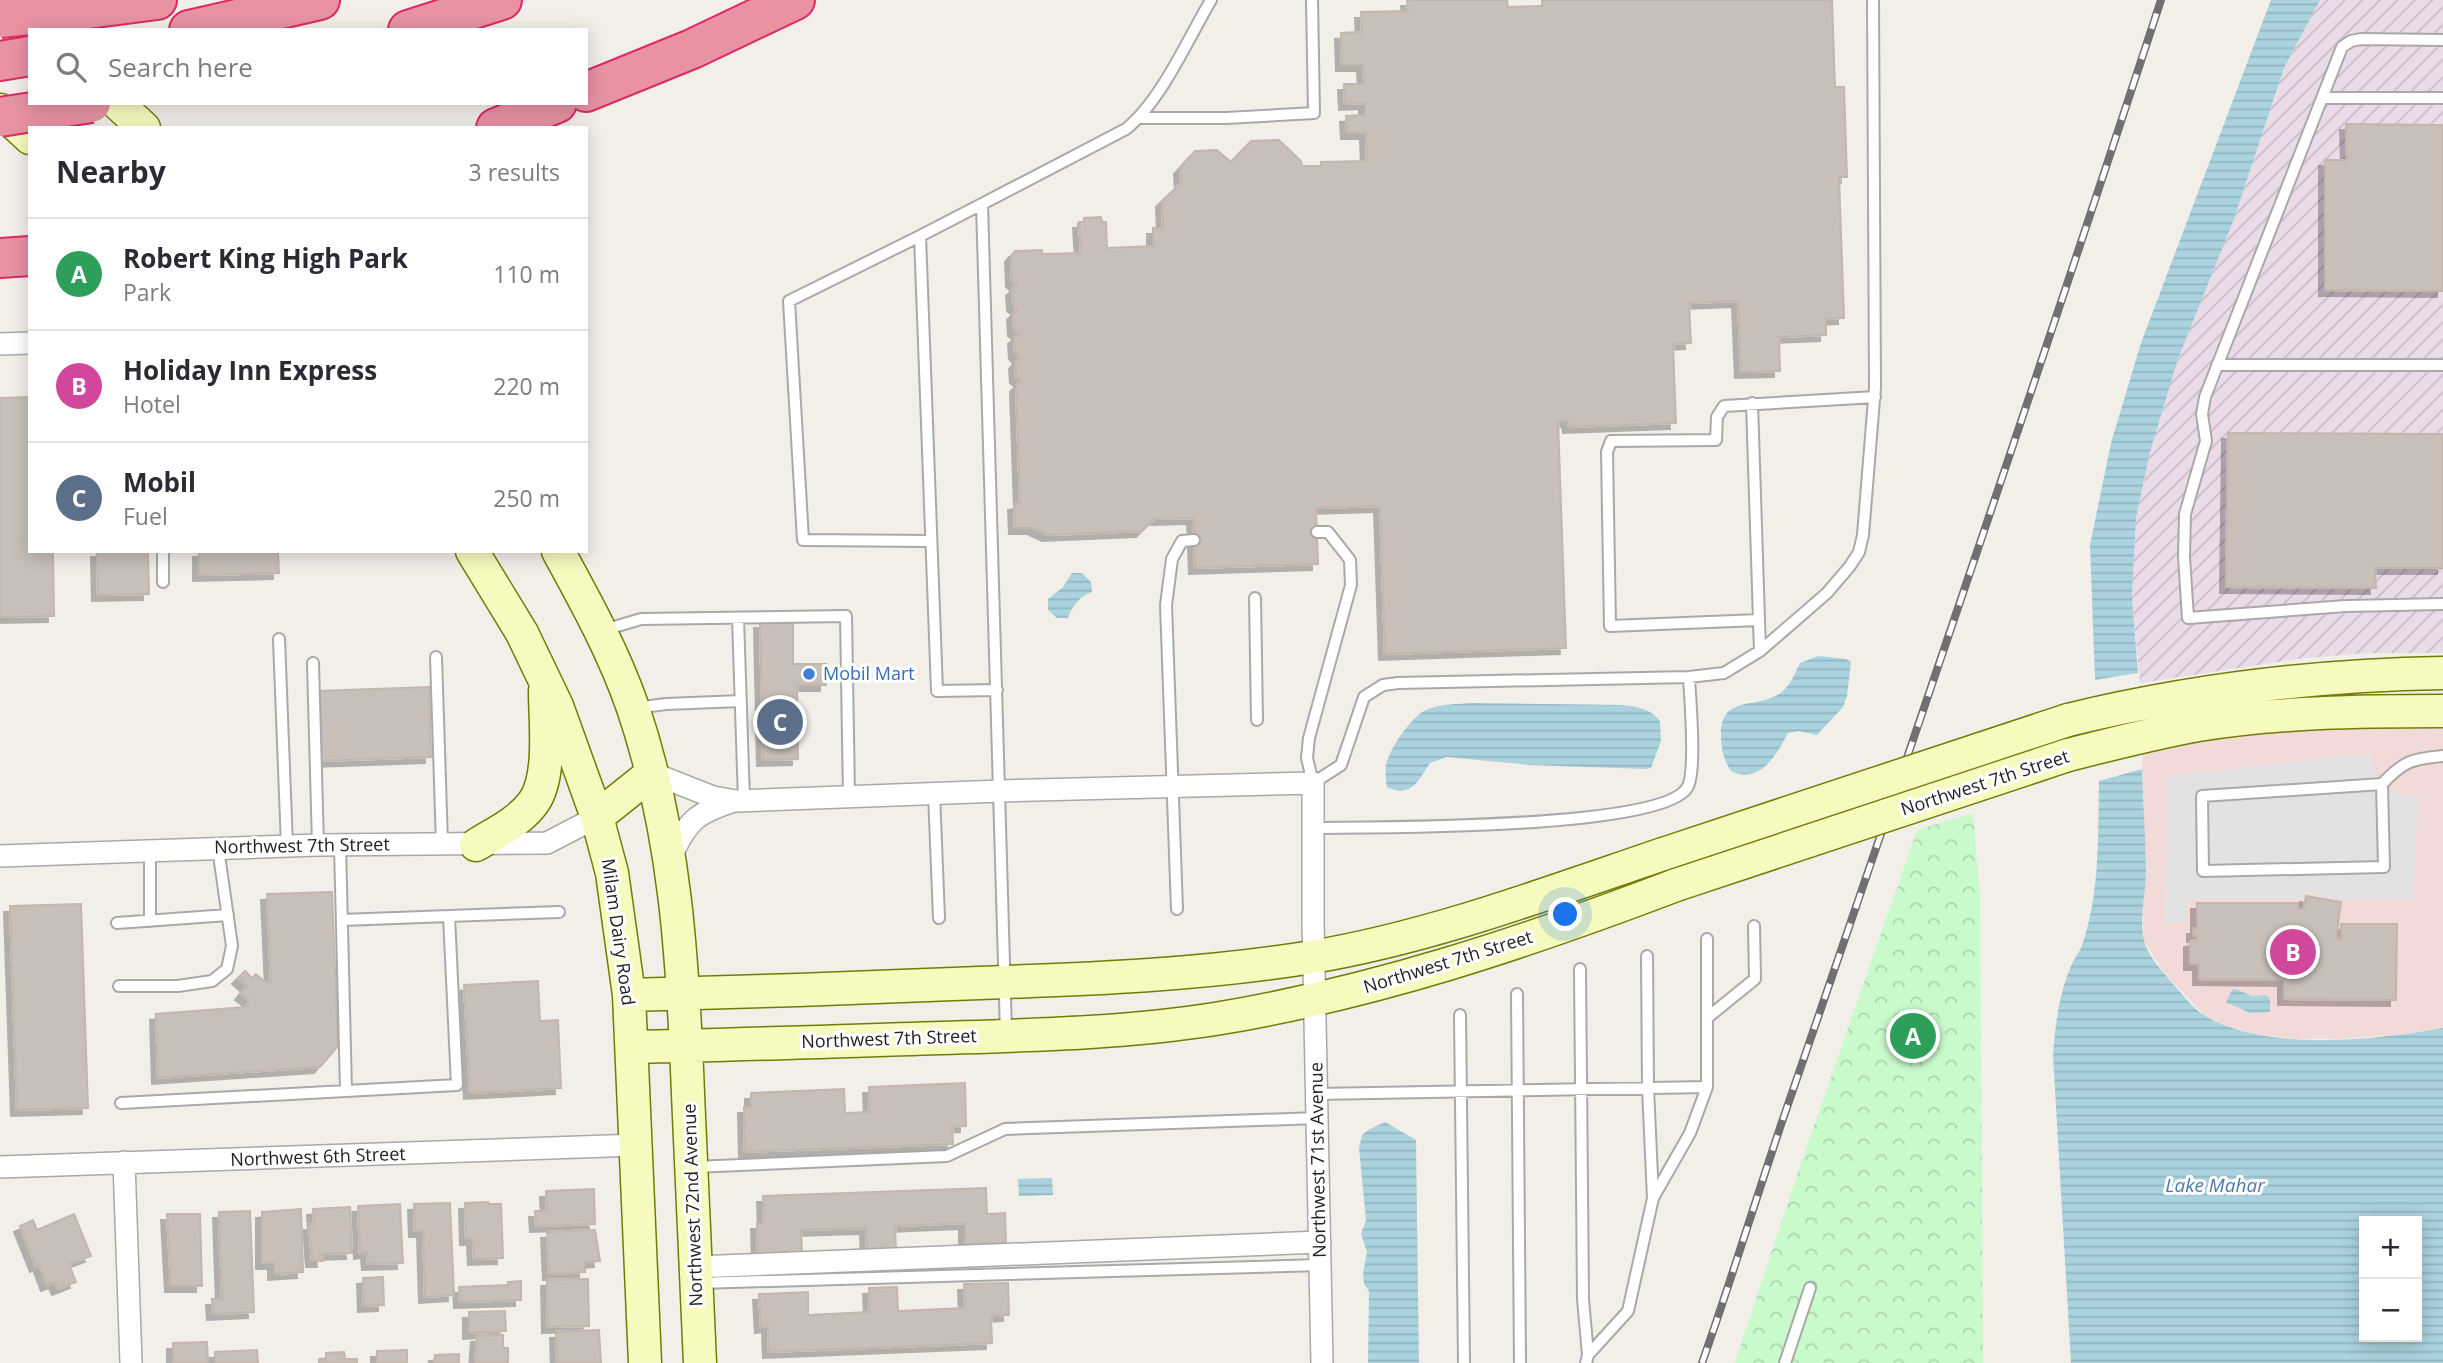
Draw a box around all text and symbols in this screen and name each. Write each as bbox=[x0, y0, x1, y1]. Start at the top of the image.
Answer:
search box bbox=[28, 28, 588, 105]
icon: search bbox=[52, 48, 90, 86]
text: Search here bbox=[108, 49, 253, 85]
text: Nearby bbox=[56, 151, 166, 192]
text: 3 results bbox=[469, 156, 560, 188]
text: Robert King High Park bbox=[123, 240, 408, 276]
text: A bbox=[71, 258, 87, 290]
text: 110 m bbox=[493, 258, 560, 290]
text: Park bbox=[123, 276, 171, 308]
text: Holiday Inn Express bbox=[123, 352, 377, 388]
text: B bbox=[71, 370, 87, 402]
text: 220 m bbox=[493, 370, 560, 402]
text: Hotel bbox=[123, 388, 181, 420]
text: Mobil bbox=[123, 464, 196, 500]
text: C bbox=[72, 482, 86, 514]
text: 250 m bbox=[493, 482, 560, 514]
text: Fuel bbox=[123, 500, 168, 532]
place label: Mobil Mart bbox=[823, 661, 915, 685]
marker: Mobil Mart bbox=[801, 666, 817, 682]
pin: C bbox=[757, 696, 803, 748]
street label: Northwest 7th Street bbox=[1897, 744, 2072, 821]
street label: Northwest 7th Street bbox=[214, 831, 390, 859]
street label: Milam Dairy Road bbox=[597, 857, 641, 1007]
your location bbox=[1548, 897, 1582, 931]
street label: Northwest 7th Street bbox=[1360, 924, 1535, 998]
pin: B bbox=[2270, 926, 2316, 978]
pin: A bbox=[1890, 1010, 1936, 1062]
street label: Northwest 7th Street bbox=[801, 1023, 977, 1053]
street label: Northwest 71st Avenue bbox=[1303, 1062, 1331, 1258]
street label: Northwest 72nd Avenue bbox=[676, 1103, 708, 1307]
street label: Northwest 6th Street bbox=[230, 1141, 406, 1171]
water label: Lake Mahar bbox=[2165, 1172, 2266, 1198]
map controls bbox=[2359, 1216, 2422, 1342]
button: + bbox=[2359, 1216, 2422, 1279]
button: − bbox=[2359, 1279, 2422, 1342]

